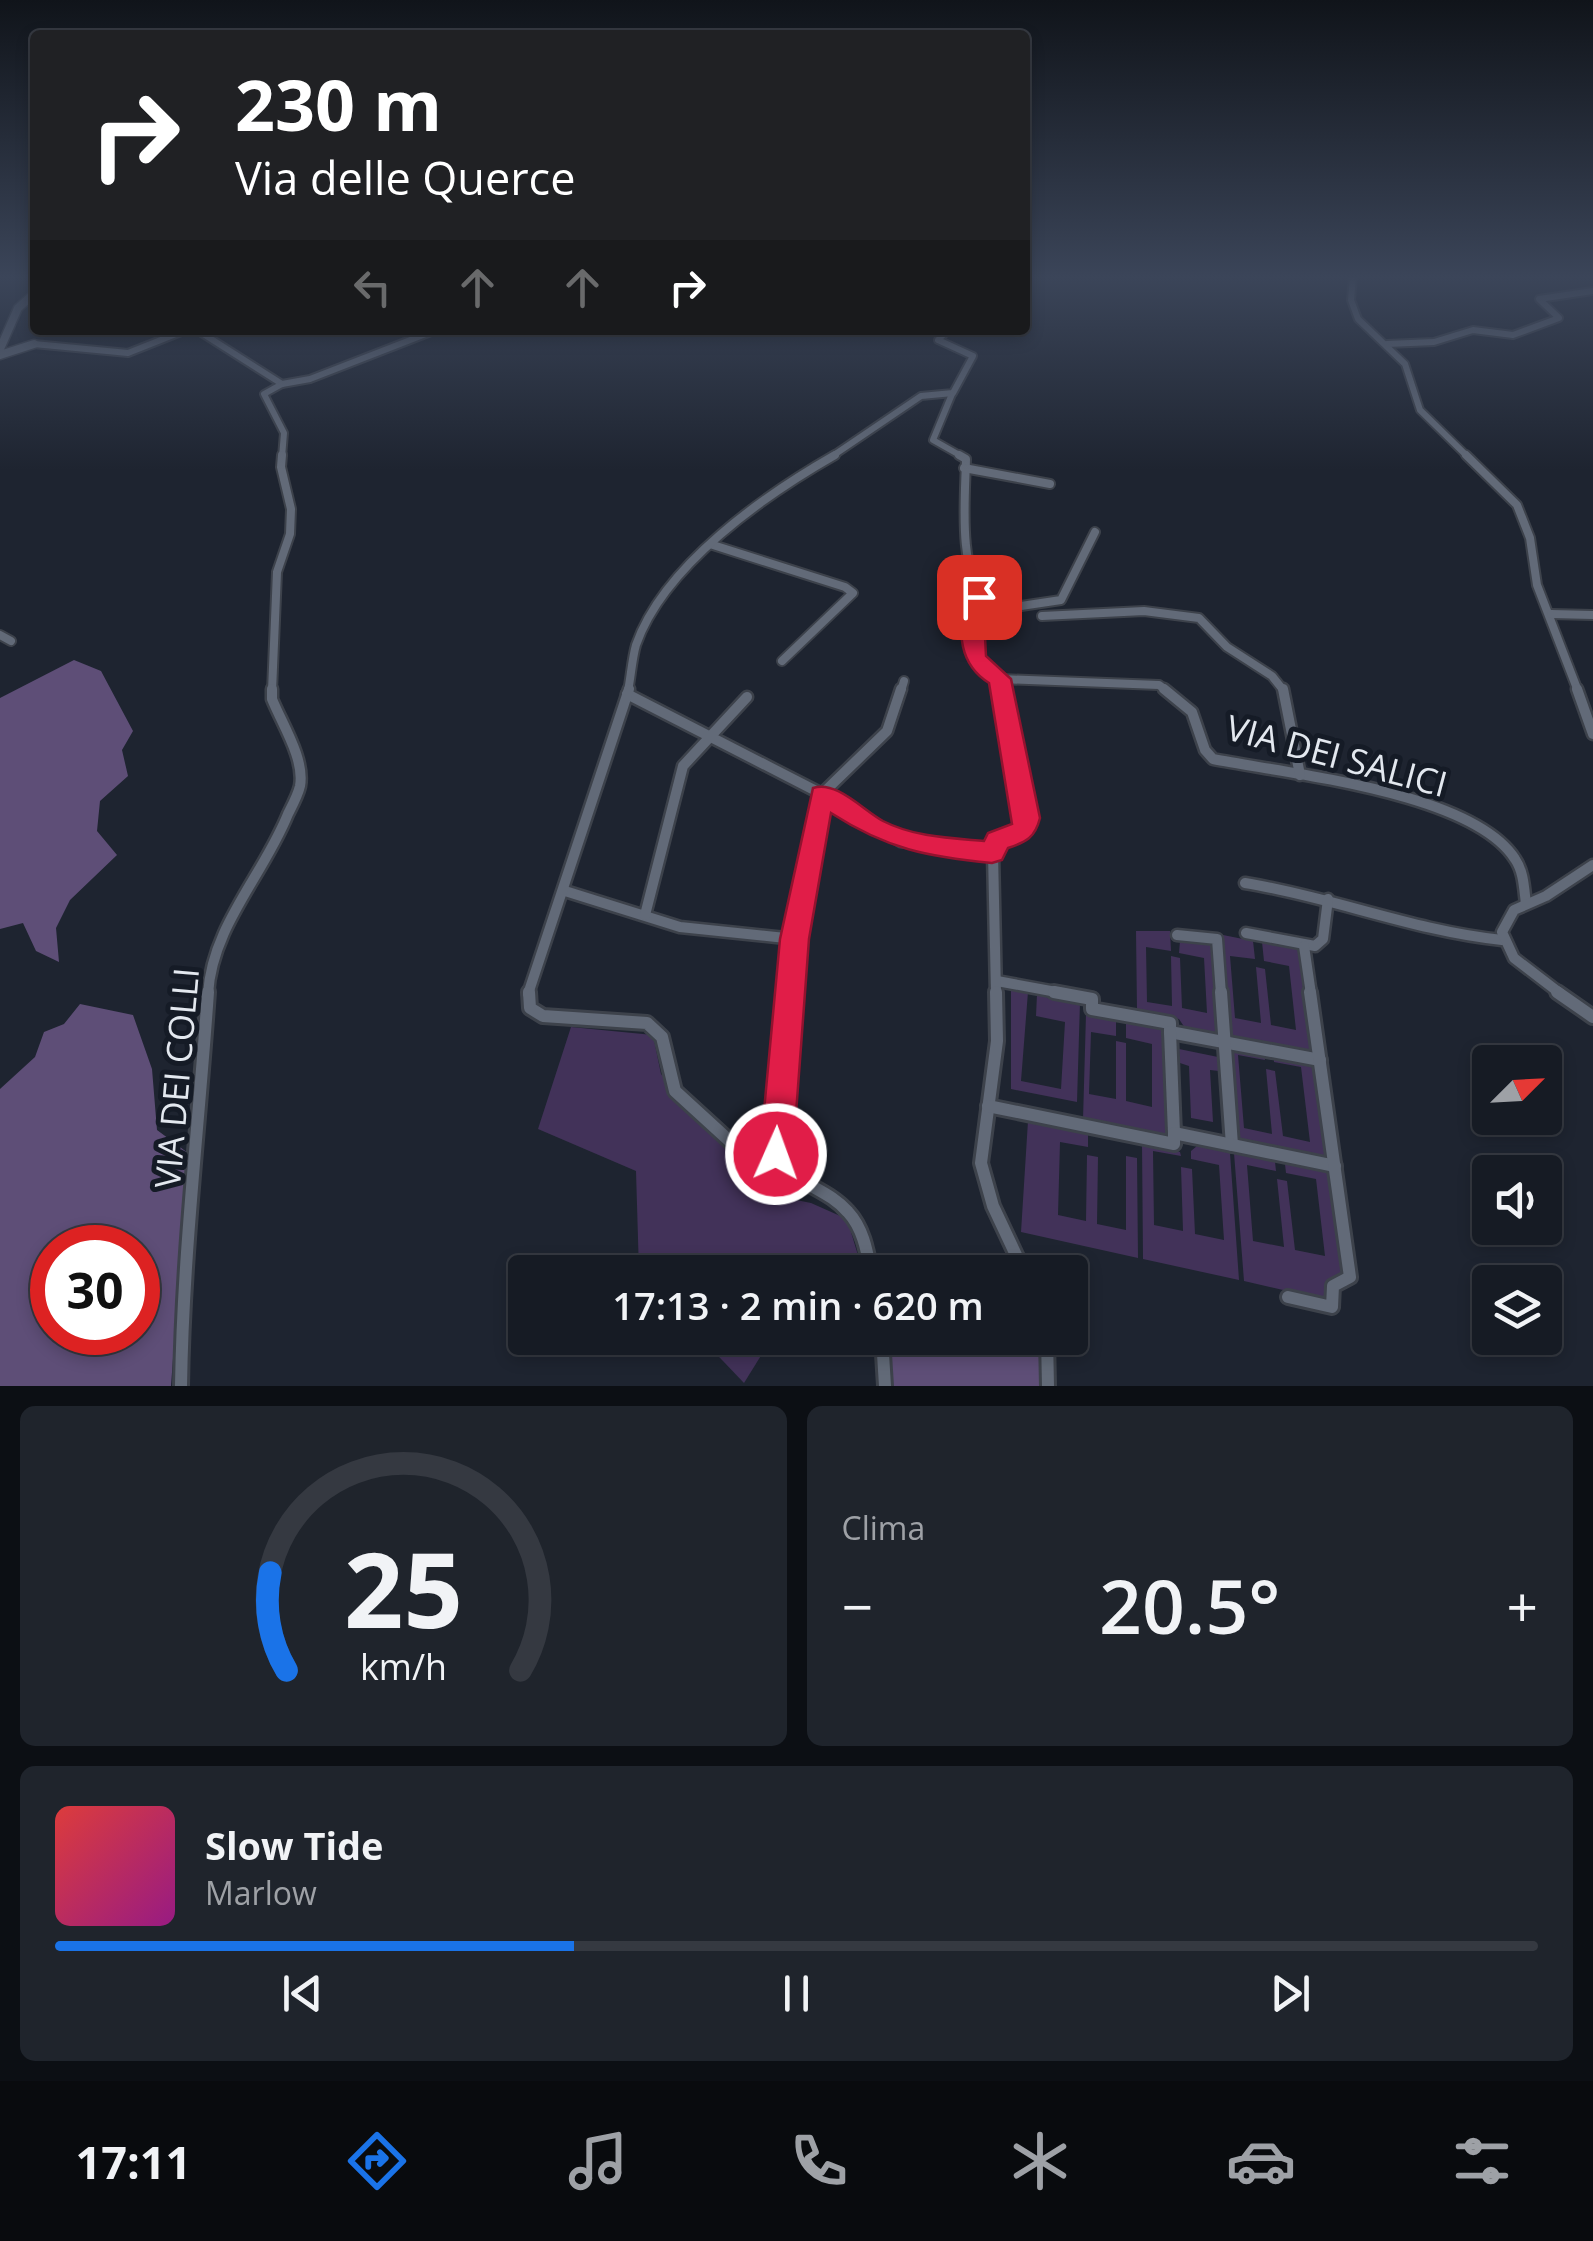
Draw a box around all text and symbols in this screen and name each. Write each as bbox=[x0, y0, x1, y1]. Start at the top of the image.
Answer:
text: 230 m bbox=[235, 56, 442, 152]
icon: right bbox=[70, 70, 200, 200]
text: Via delle Querce bbox=[235, 147, 575, 208]
icon: left bbox=[345, 260, 400, 315]
icon: ahead bbox=[450, 260, 505, 315]
icon: ahead bbox=[555, 260, 610, 315]
icon: right bbox=[660, 260, 715, 315]
pin bbox=[937, 555, 1022, 640]
icon: arrive bbox=[952, 570, 1007, 625]
street label: VIA DEI SALICI bbox=[1221, 703, 1453, 807]
street label: VIA DEI COLLI bbox=[143, 966, 209, 1190]
north arrow bbox=[1472, 1045, 1562, 1135]
map controls bbox=[1472, 1045, 1562, 1355]
position arrow bbox=[724, 1102, 828, 1206]
button: sound bbox=[1472, 1155, 1562, 1245]
speed limit sign: 30 bbox=[30, 1225, 160, 1355]
button: layers bbox=[1472, 1265, 1562, 1355]
text: 17:13 · 2 min · 620 m bbox=[612, 1279, 984, 1331]
text: Clima bbox=[842, 1506, 925, 1549]
text: 25 bbox=[344, 1517, 463, 1658]
text: 20.5° bbox=[1099, 1554, 1280, 1656]
text: − bbox=[842, 1568, 873, 1643]
text: + bbox=[1507, 1568, 1538, 1643]
text: km/h bbox=[360, 1642, 447, 1690]
text: Slow Tide bbox=[205, 1819, 384, 1871]
text: Marlow bbox=[205, 1871, 317, 1914]
icon: previous bbox=[275, 1966, 330, 2021]
icon: pause bbox=[769, 1966, 824, 2021]
icon: next bbox=[1263, 1966, 1318, 2021]
icon: directions bbox=[342, 2126, 412, 2196]
icon: music bbox=[563, 2126, 633, 2196]
icon: phone bbox=[784, 2126, 854, 2196]
icon: climate bbox=[1005, 2126, 1075, 2196]
icon: car bbox=[1226, 2126, 1296, 2196]
icon: filters bbox=[1447, 2126, 1517, 2196]
text: 17:11 bbox=[76, 2131, 191, 2192]

